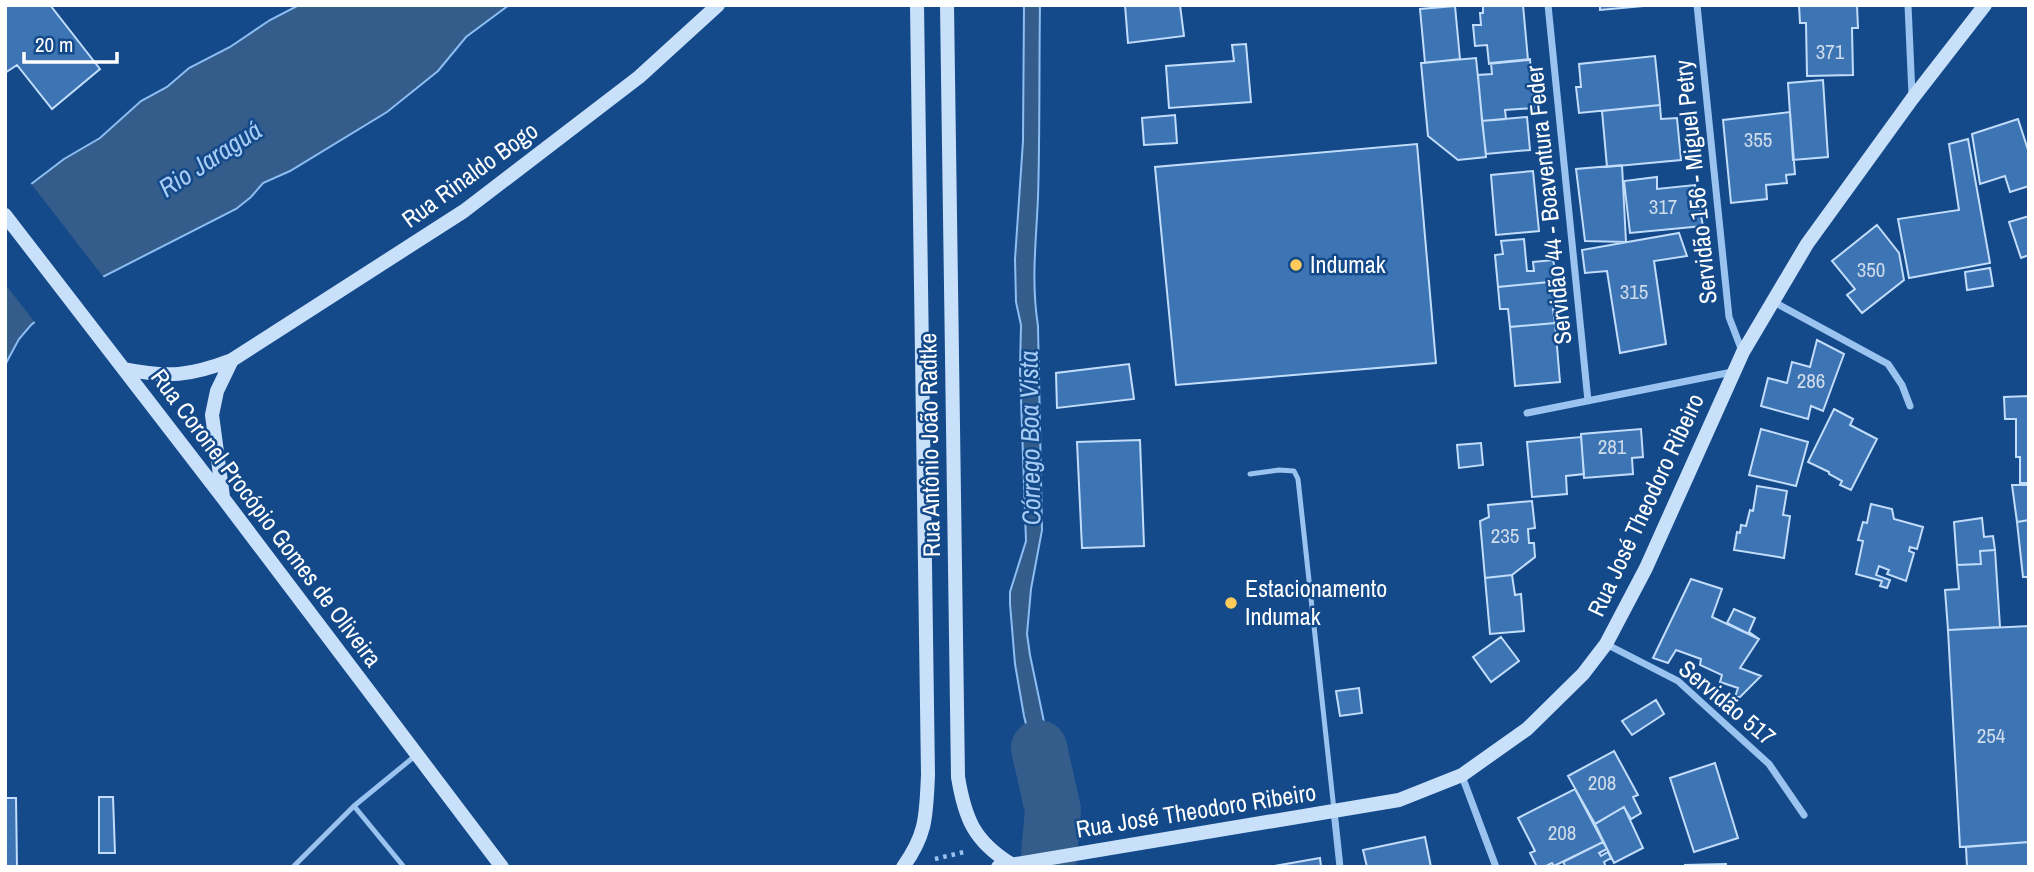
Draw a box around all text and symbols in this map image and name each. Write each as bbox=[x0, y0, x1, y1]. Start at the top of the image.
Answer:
scale bar bbox=[24, 21, 117, 65]
text: 20 m bbox=[35, 30, 73, 59]
house number: 371 bbox=[1816, 37, 1845, 66]
street label: Servidão 156 - Miguel Petry bbox=[1666, 58, 1724, 306]
street label: Servidão 44 - Boaventura Feder bbox=[1517, 64, 1579, 346]
water label: Rio Jaraguá bbox=[151, 112, 268, 205]
street label: Rua Rinaldo Bogo bbox=[395, 114, 544, 234]
house number: 355 bbox=[1744, 125, 1772, 154]
house number: 317 bbox=[1649, 192, 1677, 221]
place label: Indumak bbox=[1310, 248, 1386, 280]
house number: 350 bbox=[1857, 255, 1885, 284]
marker: Indumak bbox=[1288, 257, 1304, 273]
house number: 315 bbox=[1620, 277, 1648, 306]
street label: Rua Antônio João Radtke bbox=[911, 333, 947, 557]
water label: Córrego Boa Vista bbox=[1010, 350, 1049, 526]
street label: Rua Coronel Procópio Gomes de Oliveira bbox=[144, 362, 390, 673]
house number: 286 bbox=[1797, 366, 1825, 395]
street label: Rua José Theodoro Ribeiro bbox=[1579, 388, 1711, 621]
house number: 281 bbox=[1598, 432, 1627, 461]
house number: 235 bbox=[1491, 521, 1519, 550]
place label: Estacionamento Indumak bbox=[1245, 572, 1387, 632]
marker: Estacionamento Indumak bbox=[1223, 595, 1239, 611]
street label: Servidão 517 bbox=[1673, 652, 1783, 752]
house number: 254 bbox=[1977, 721, 2006, 750]
house number: 208 bbox=[1588, 768, 1616, 797]
street label: Rua José Theodoro Ribeiro bbox=[1074, 775, 1318, 845]
house number: 208 bbox=[1548, 818, 1576, 847]

